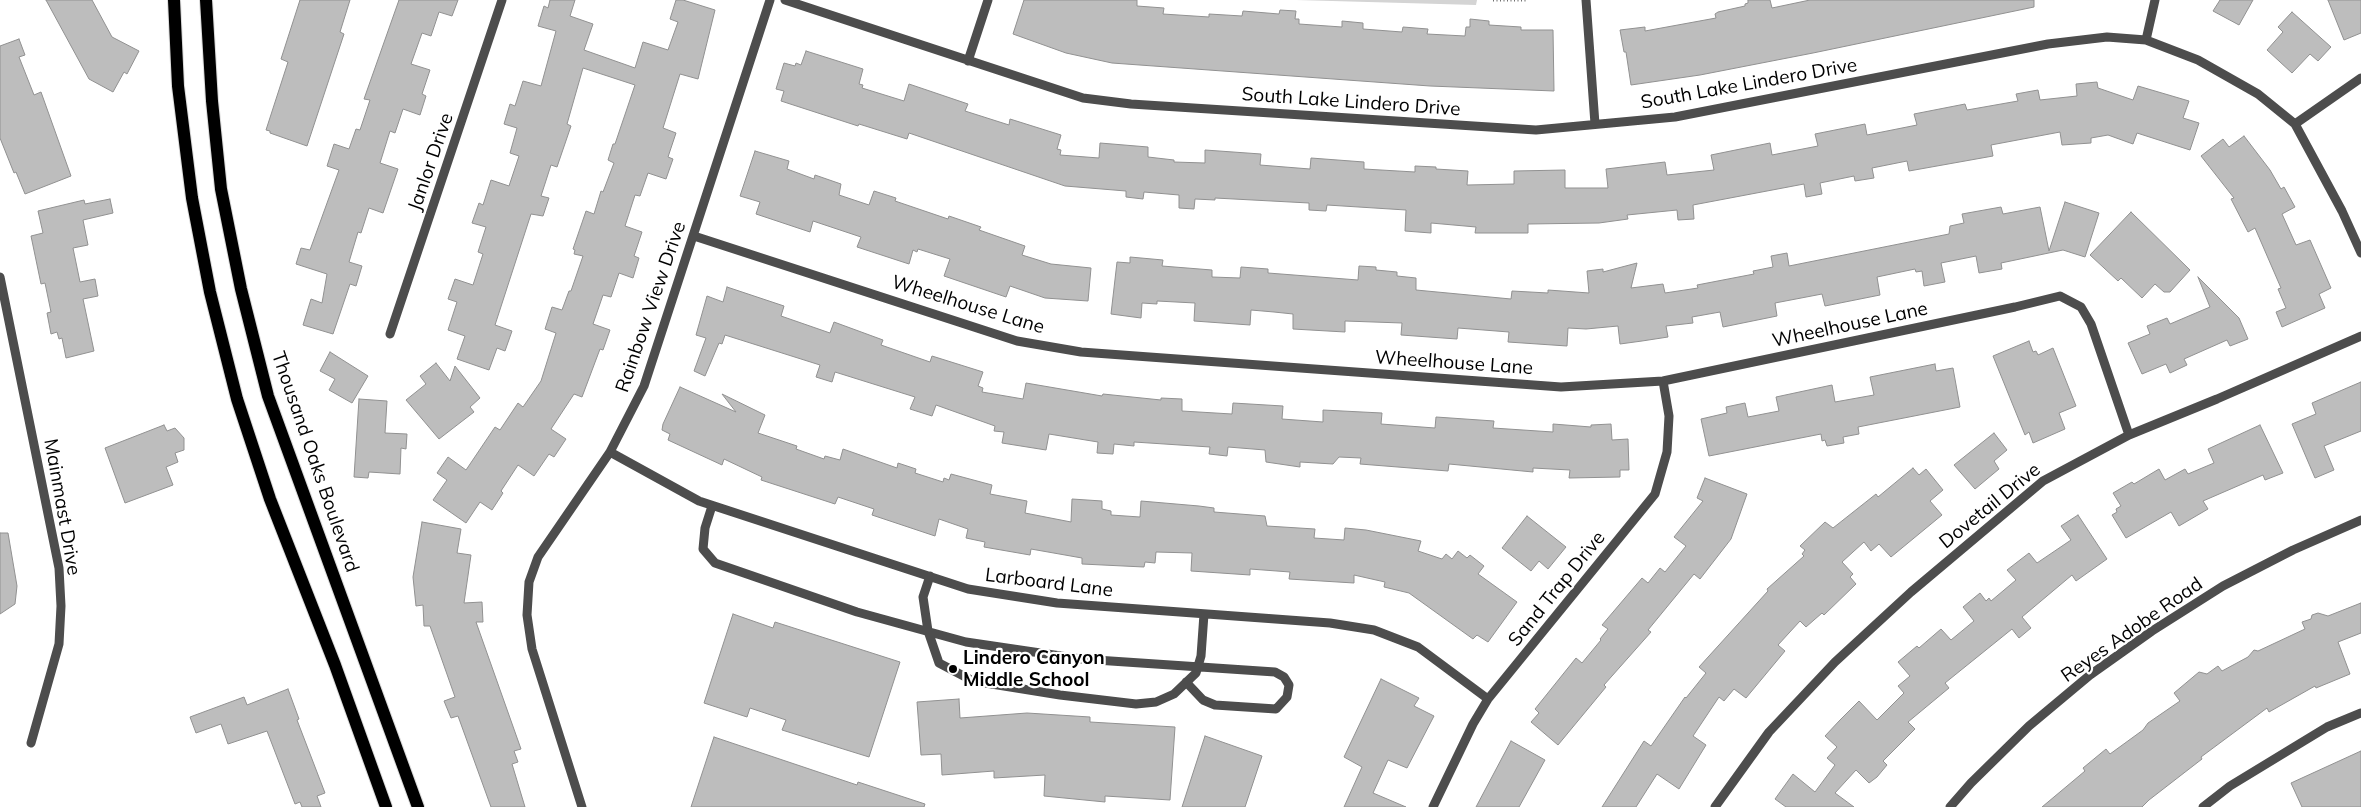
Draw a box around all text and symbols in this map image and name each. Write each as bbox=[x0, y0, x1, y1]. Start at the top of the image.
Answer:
street label: South Lake Lindero Drive bbox=[1639, 54, 1859, 114]
street label: South Lake Lindero Drive bbox=[1241, 83, 1461, 121]
street label: Janlor Drive bbox=[404, 110, 458, 214]
street label: Rainbow View Drive bbox=[611, 219, 691, 395]
street label: Wheelhouse Lane bbox=[889, 271, 1047, 339]
street label: Wheelhouse Lane bbox=[1770, 297, 1930, 353]
street label: Wheelhouse Lane bbox=[1374, 346, 1534, 380]
street label: Thousand Oaks Boulevard bbox=[266, 349, 364, 575]
street label: Mainmast Drive bbox=[39, 437, 85, 577]
street label: Dovetail Drive bbox=[1935, 458, 2045, 554]
street label: Sand Trap Drive bbox=[1504, 527, 1610, 651]
street label: Larboard Lane bbox=[984, 564, 1114, 602]
street label: Reyes Adobe Road bbox=[2057, 573, 2207, 687]
place label: Lindero Canyon Middle School bbox=[963, 647, 1105, 691]
marker: Lindero Canyon Middle School bbox=[947, 663, 959, 675]

